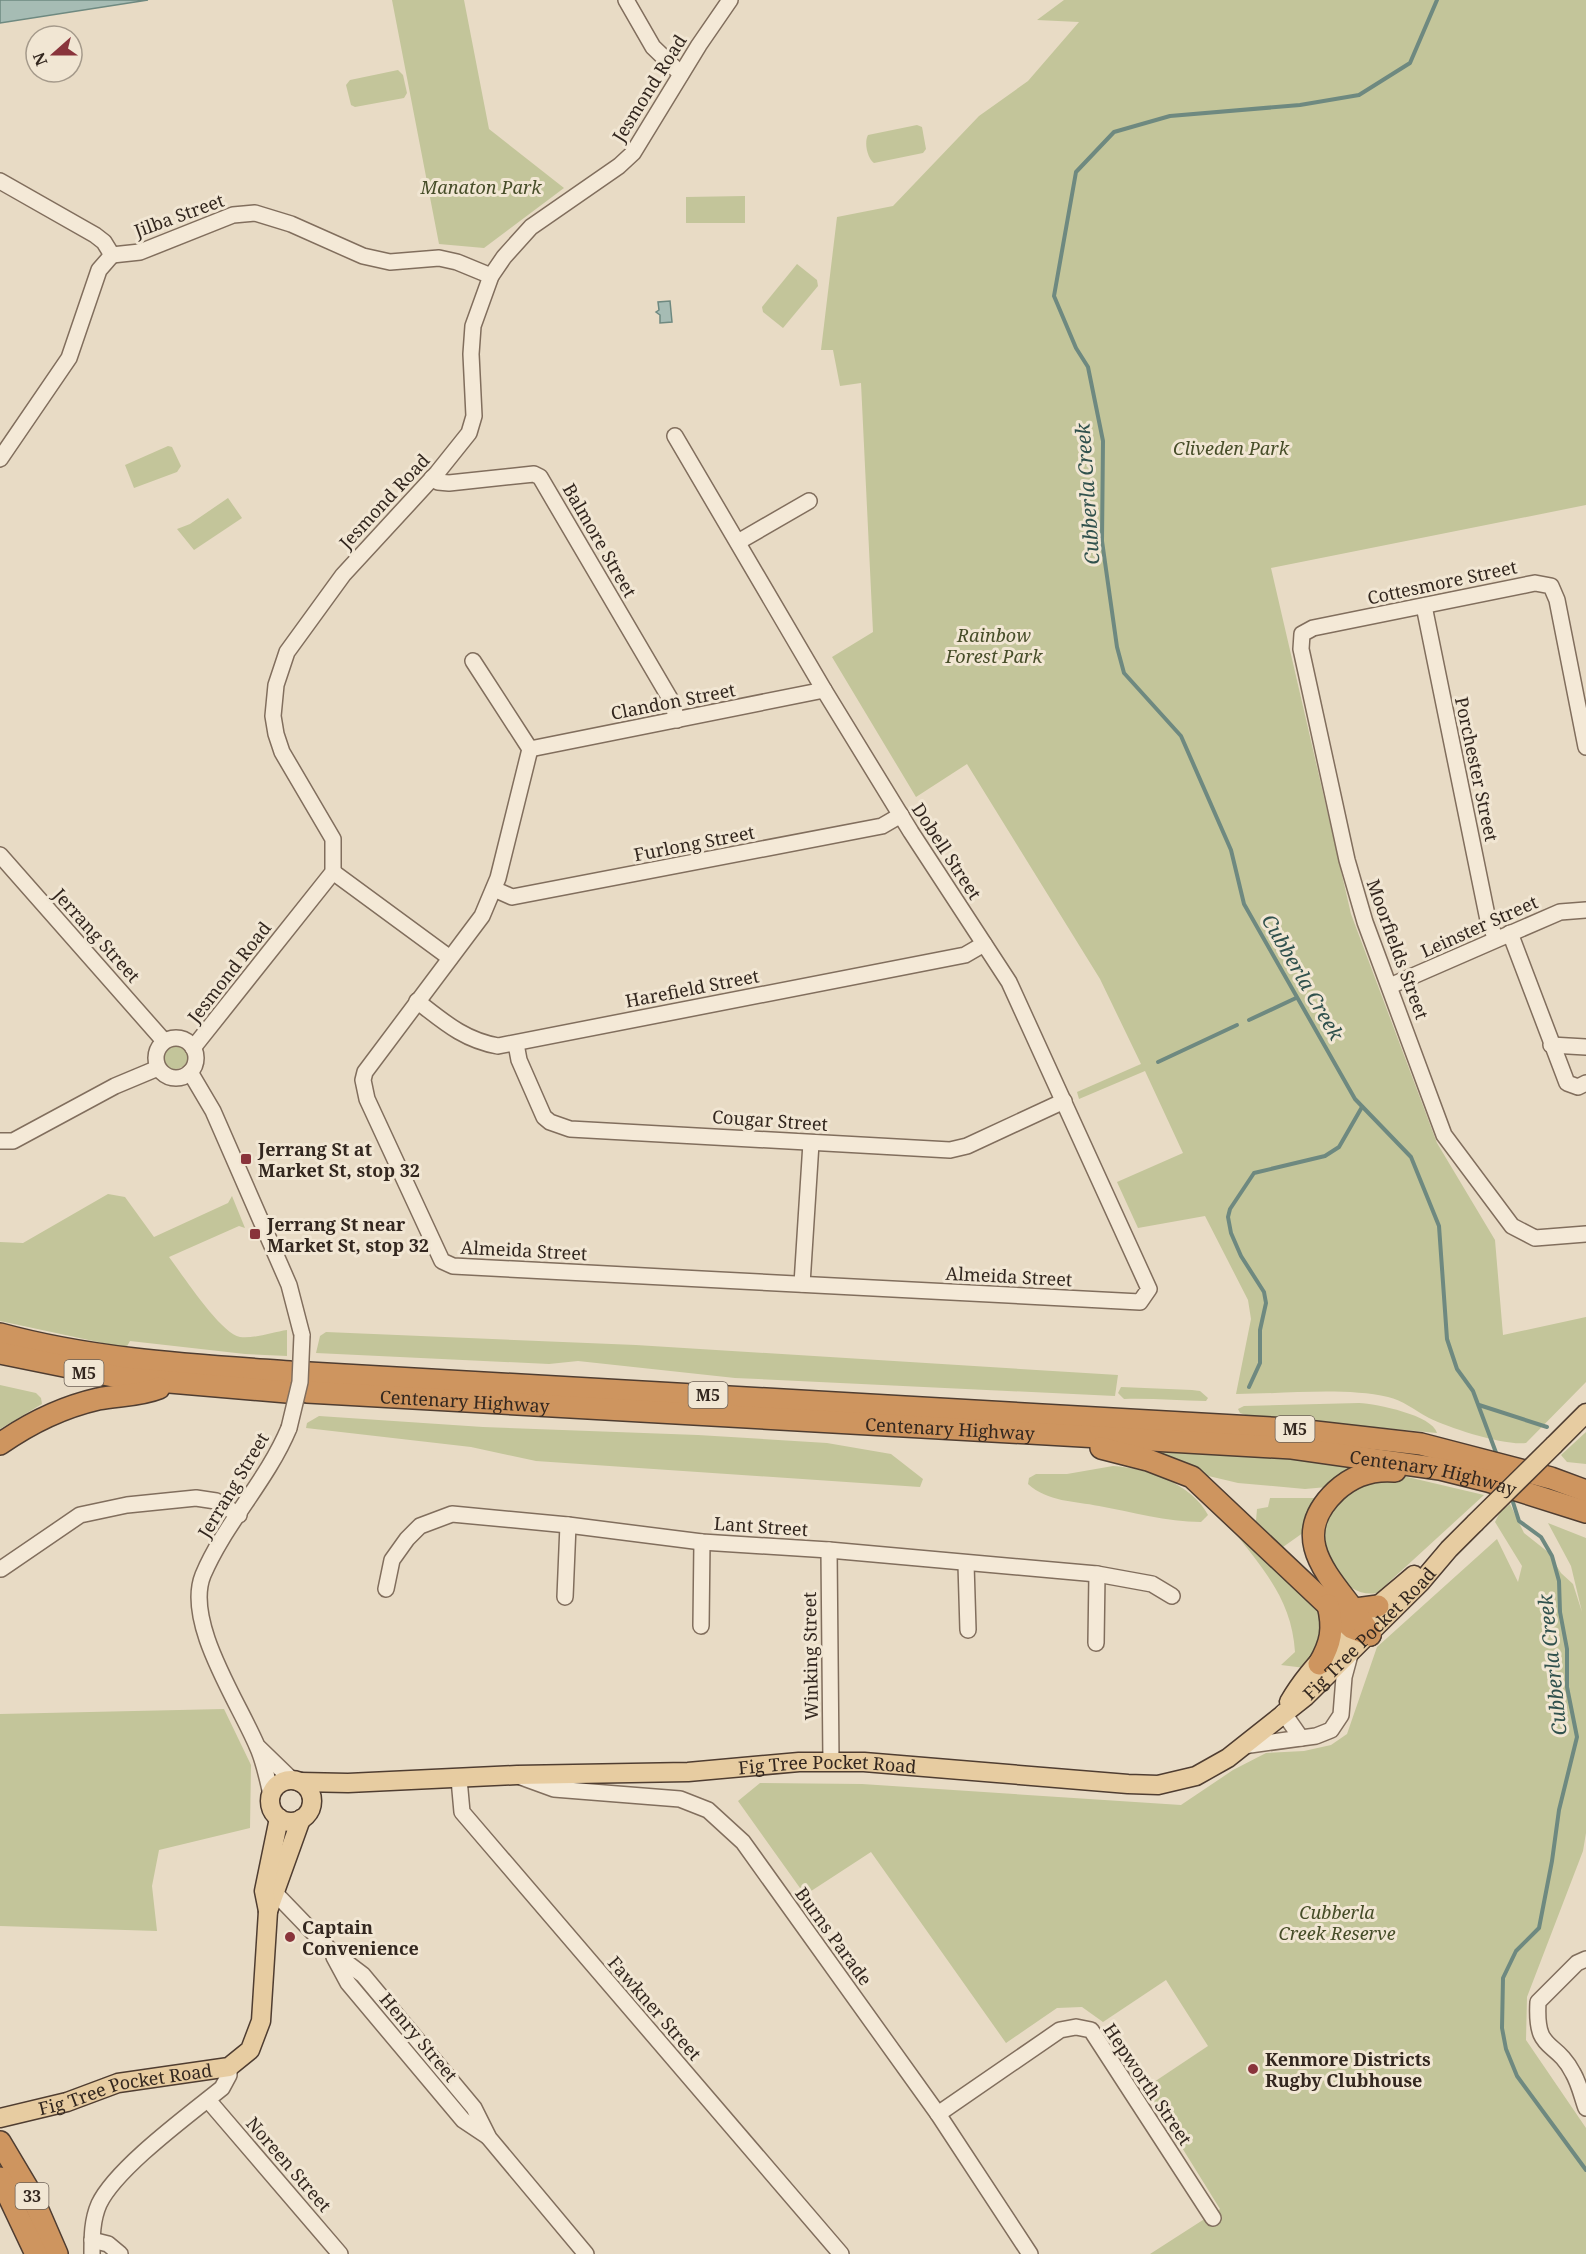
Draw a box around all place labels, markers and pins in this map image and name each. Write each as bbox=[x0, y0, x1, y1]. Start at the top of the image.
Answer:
place label: Jerrang St at Market St, stop 32 bbox=[257, 1137, 420, 1182]
marker: Jerrang St at Market St, stop 32 bbox=[239, 1152, 253, 1166]
place label: Jerrang St near Market St, stop 32 bbox=[266, 1212, 429, 1257]
marker: Jerrang St near Market St, stop 32 bbox=[248, 1227, 262, 1241]
place label: Captain Convenience bbox=[302, 1915, 419, 1960]
marker: Captain Convenience bbox=[283, 1930, 297, 1944]
place label: Kenmore Districts Rugby Clubhouse bbox=[1265, 2047, 1431, 2092]
marker: Kenmore Districts Rugby Clubhouse bbox=[1246, 2062, 1260, 2076]

